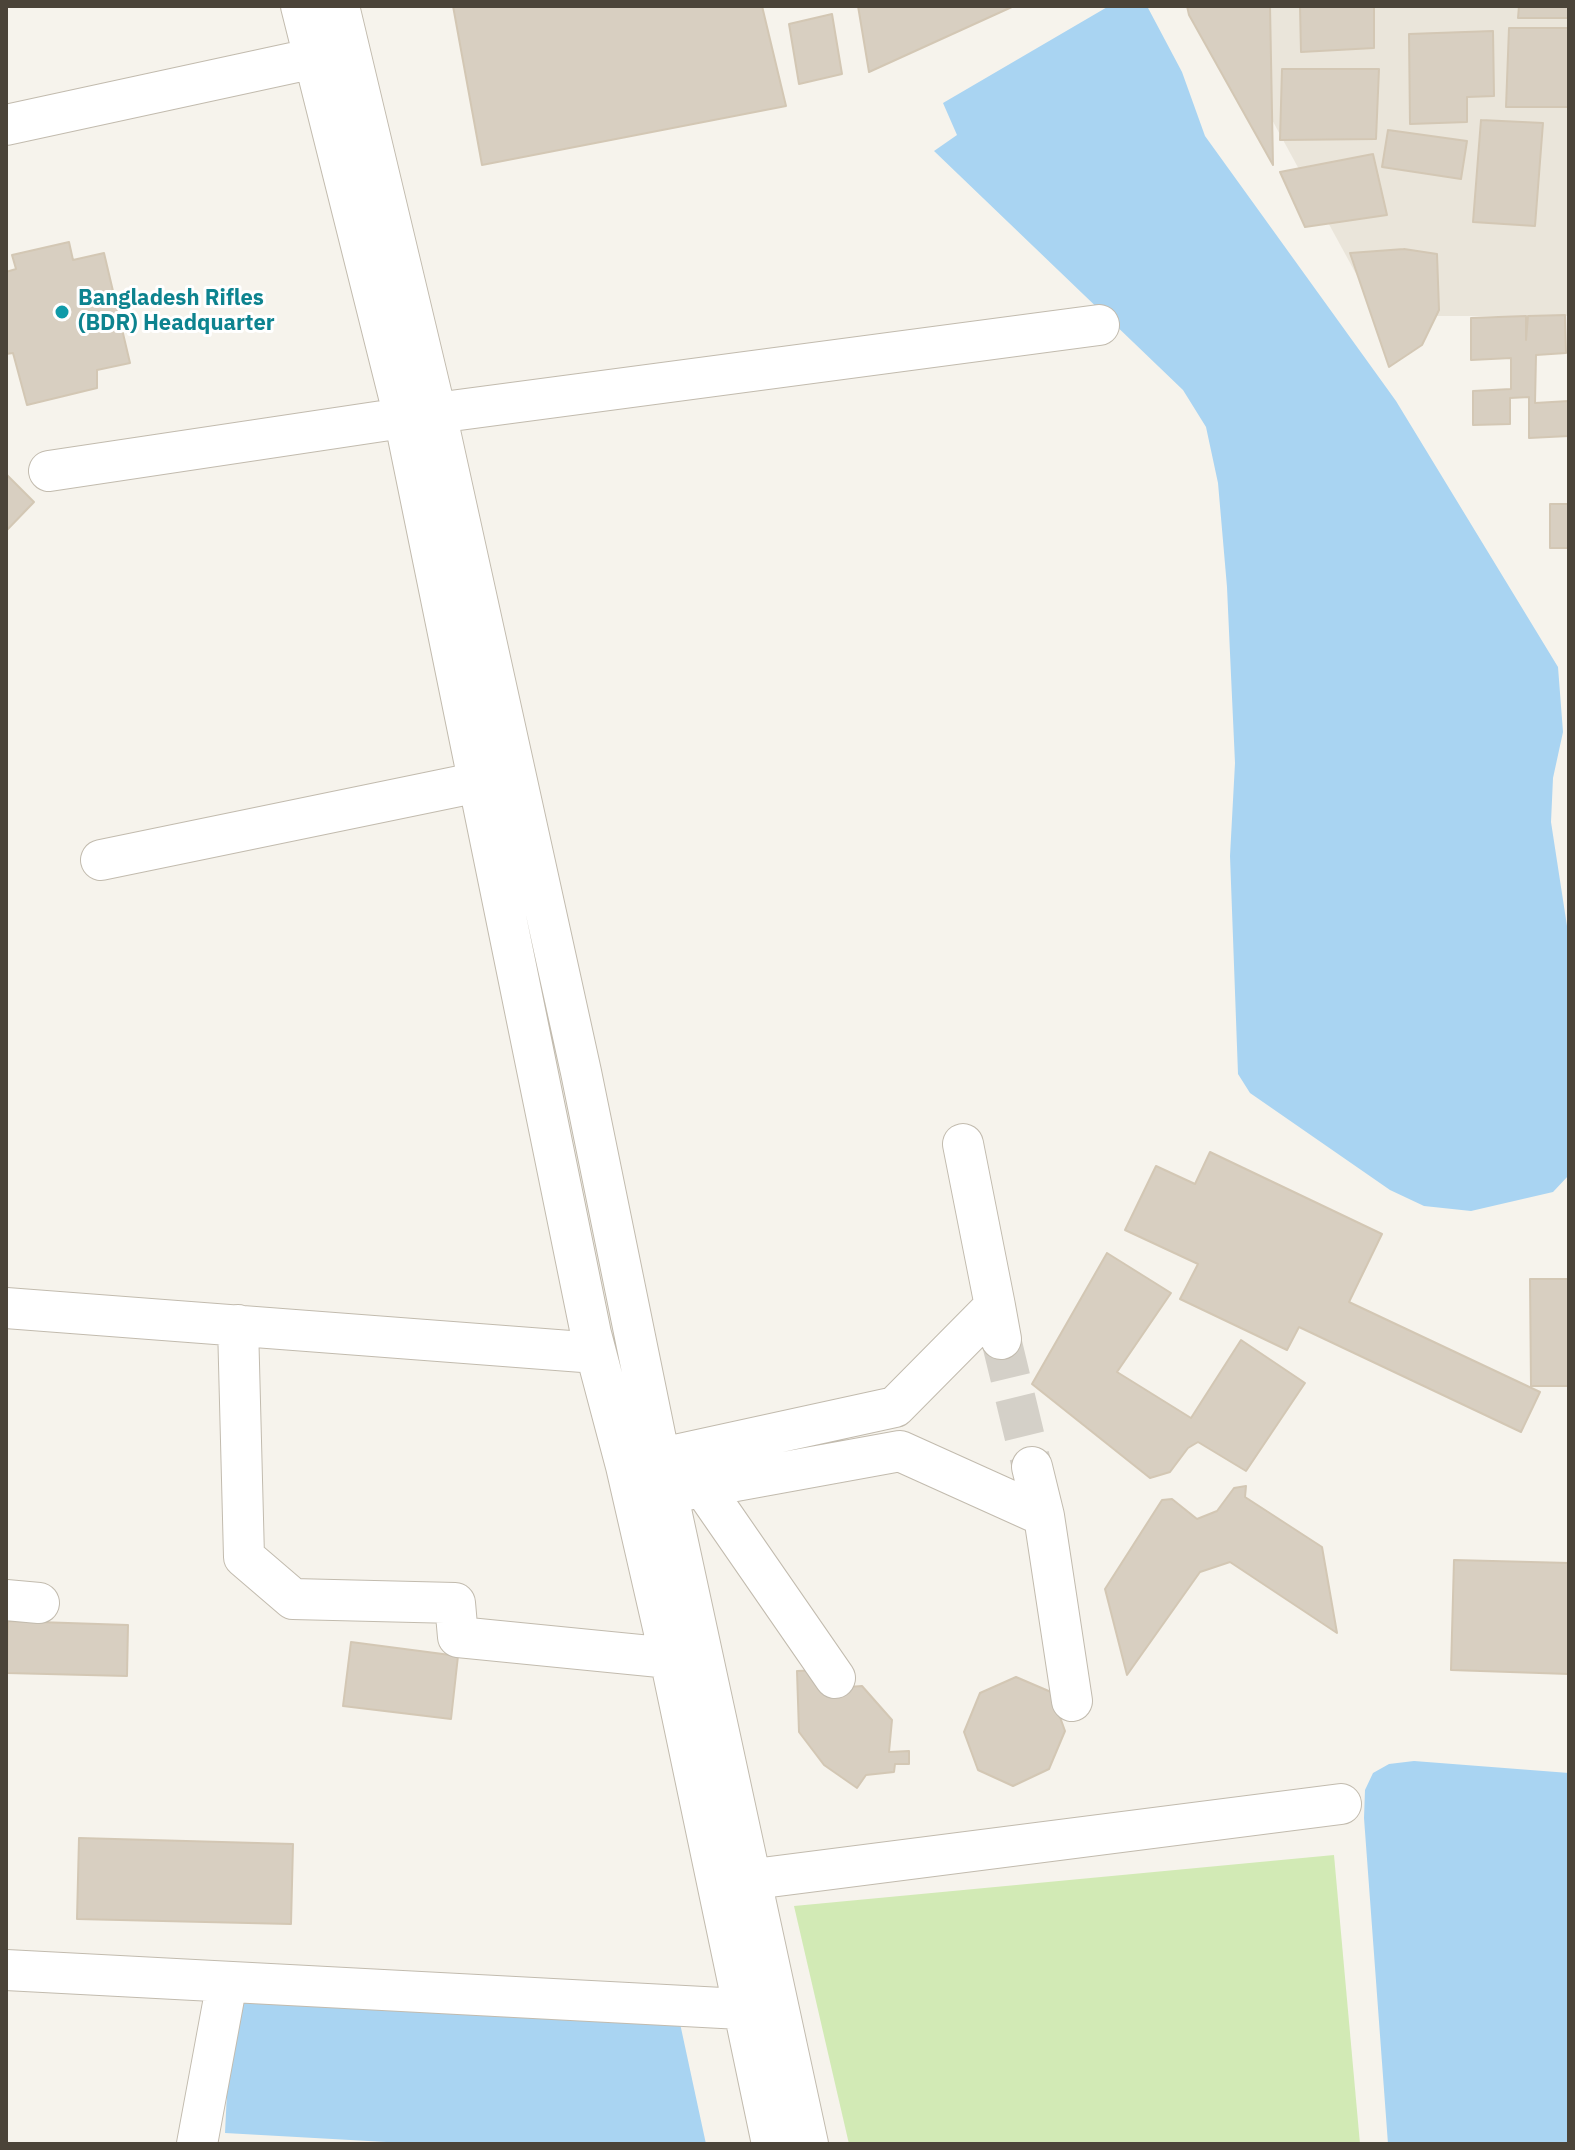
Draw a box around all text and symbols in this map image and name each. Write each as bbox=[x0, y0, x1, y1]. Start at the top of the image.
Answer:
place label: Bangladesh Rifles (BDR) Headquarter bbox=[78, 286, 275, 338]
marker: Bangladesh Rifles (BDR) Headquarter bbox=[53, 303, 71, 321]

